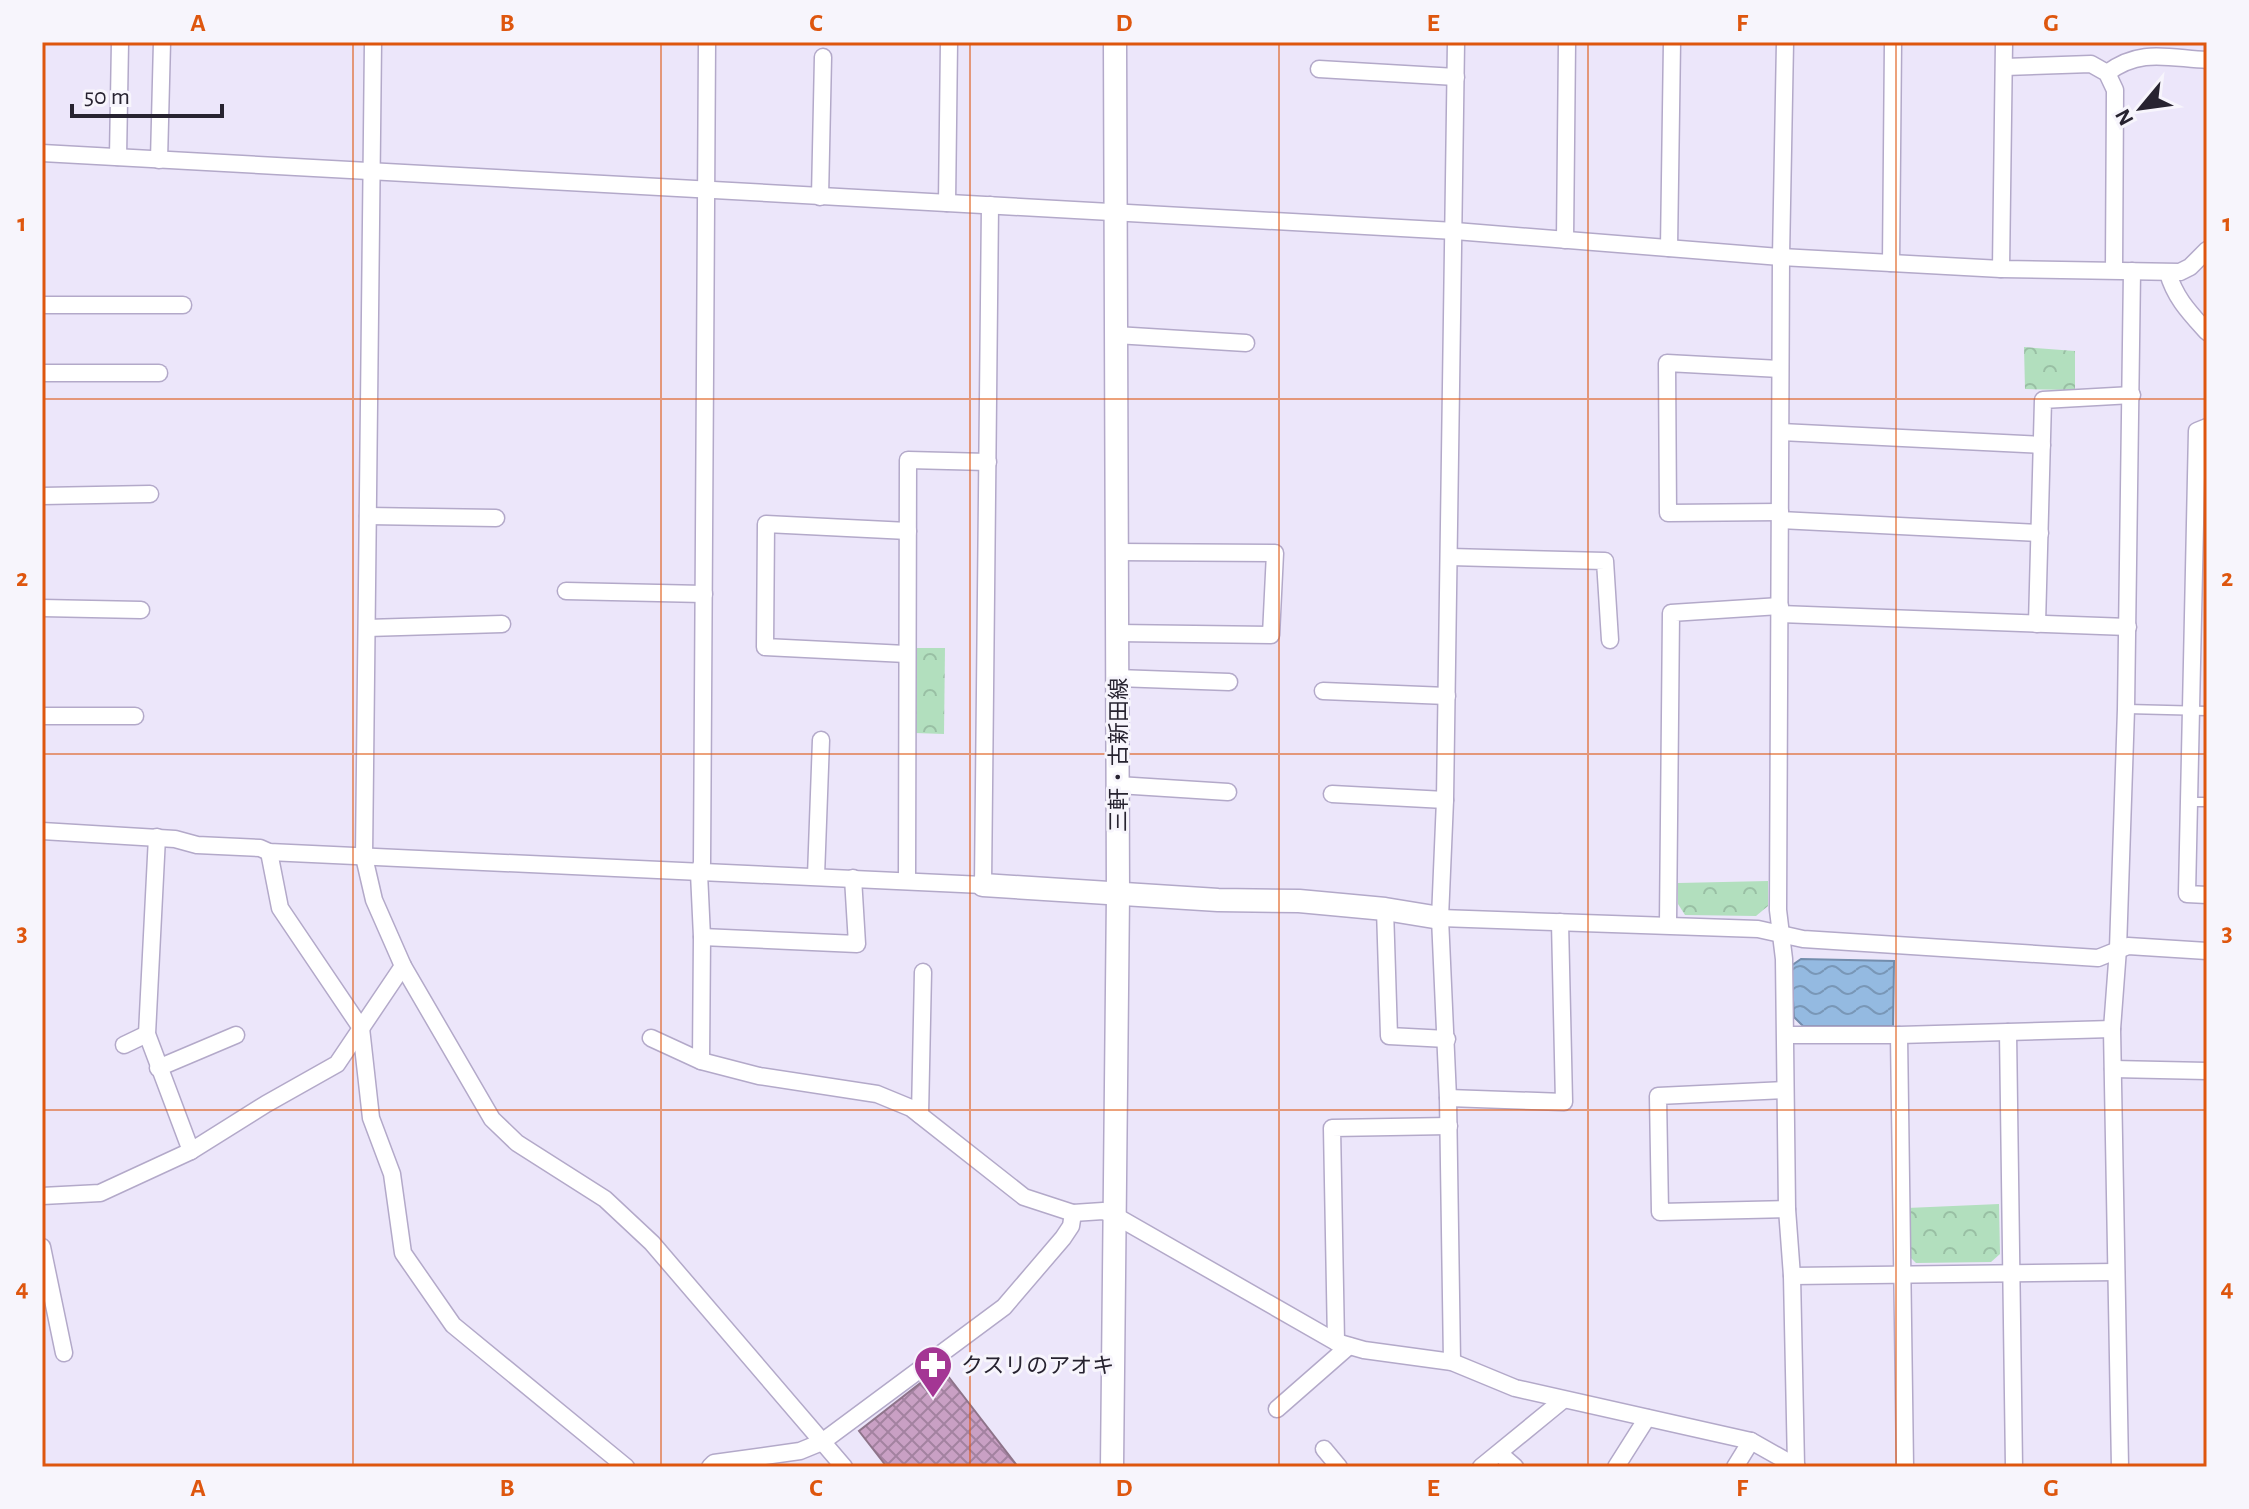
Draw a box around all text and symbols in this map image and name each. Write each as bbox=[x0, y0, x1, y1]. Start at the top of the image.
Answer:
text: A bbox=[190, 10, 206, 36]
text: B bbox=[499, 10, 515, 36]
text: C bbox=[809, 10, 823, 36]
text: D bbox=[1115, 10, 1133, 36]
text: E bbox=[1426, 10, 1440, 36]
text: F bbox=[1736, 10, 1749, 36]
text: G bbox=[2043, 10, 2059, 36]
scale bar bbox=[72, 68, 222, 118]
north arrow bbox=[2101, 68, 2181, 148]
text: 50 m bbox=[84, 85, 130, 109]
text: N bbox=[2111, 105, 2138, 129]
text: 1 bbox=[17, 210, 27, 236]
text: 1 bbox=[2222, 210, 2232, 236]
text: 2 bbox=[16, 565, 28, 591]
text: 2 bbox=[2221, 565, 2233, 591]
street label: 三軒・古新田線 bbox=[1107, 678, 1130, 832]
text: 3 bbox=[16, 920, 28, 946]
text: 3 bbox=[2221, 920, 2233, 946]
text: 4 bbox=[15, 1275, 29, 1301]
text: 4 bbox=[2220, 1275, 2234, 1301]
pharmacy icon: クスリのアオキ bbox=[912, 1344, 954, 1399]
place label: クスリのアオキ bbox=[961, 1355, 1114, 1377]
text: A bbox=[190, 1475, 206, 1501]
text: B bbox=[499, 1475, 515, 1501]
text: C bbox=[809, 1475, 823, 1501]
text: D bbox=[1115, 1475, 1133, 1501]
text: E bbox=[1426, 1475, 1440, 1501]
text: F bbox=[1736, 1475, 1749, 1501]
text: G bbox=[2043, 1475, 2059, 1501]

